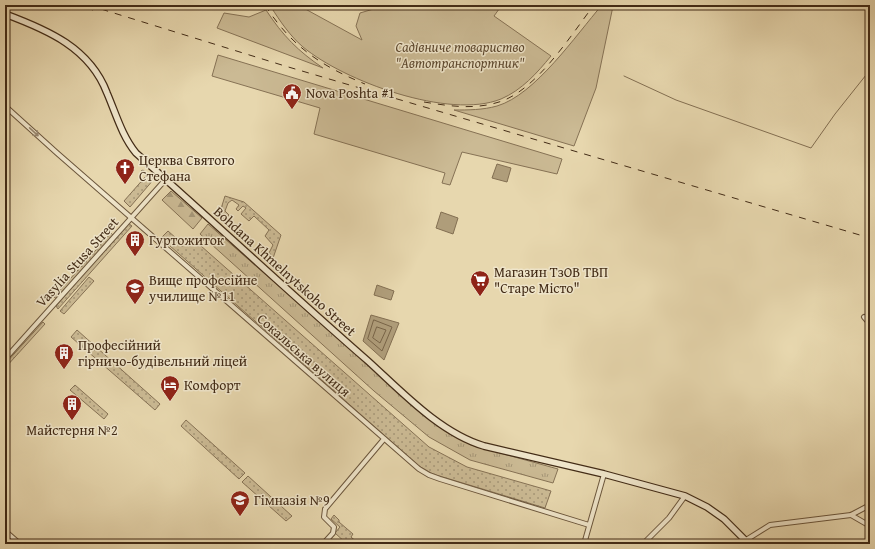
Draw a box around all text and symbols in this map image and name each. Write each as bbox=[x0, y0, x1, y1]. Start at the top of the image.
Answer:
park label: Садівниче товариство "Автотранспортник" bbox=[395, 37, 525, 73]
public building icon: Nova Poshta #1 bbox=[281, 82, 303, 110]
place label: Nova Poshta #1 bbox=[306, 83, 395, 103]
one-way arrow bbox=[29, 128, 39, 137]
place label: Церква Святого Стефана bbox=[139, 150, 235, 186]
church icon: Церква Святого Стефана bbox=[114, 157, 136, 185]
street label: Bohdana Khmelnytskoho Street bbox=[209, 202, 361, 341]
street label: Vasylia Stusa Street bbox=[31, 213, 123, 311]
building icon: Гуртожиток bbox=[124, 229, 146, 257]
place label: Гуртожиток bbox=[149, 230, 225, 250]
place label: Магазин ТзОВ ТВП "Старе Місто" bbox=[494, 262, 608, 298]
supermarket icon: Магазин ТзОВ ТВП "Старе Місто" bbox=[469, 269, 491, 297]
place label: Вище професійне училище №11 bbox=[148, 270, 258, 306]
school or university icon: Вище професійне училище №11 bbox=[124, 277, 146, 305]
street label: Сокальська вулиця bbox=[253, 309, 355, 401]
place label: Професійний гірничо-будівельний ліцей bbox=[78, 335, 247, 371]
building icon: Професійний гірничо-будівельний ліцей bbox=[53, 342, 75, 370]
hotel icon: Комфорт bbox=[159, 374, 181, 402]
place label: Комфорт bbox=[184, 375, 241, 395]
building icon: Майстерня №2 bbox=[61, 393, 83, 421]
place label: Майстерня №2 bbox=[26, 420, 118, 440]
school or university icon: Гімназія №9 bbox=[229, 489, 251, 517]
place label: Гімназія №9 bbox=[254, 490, 330, 510]

